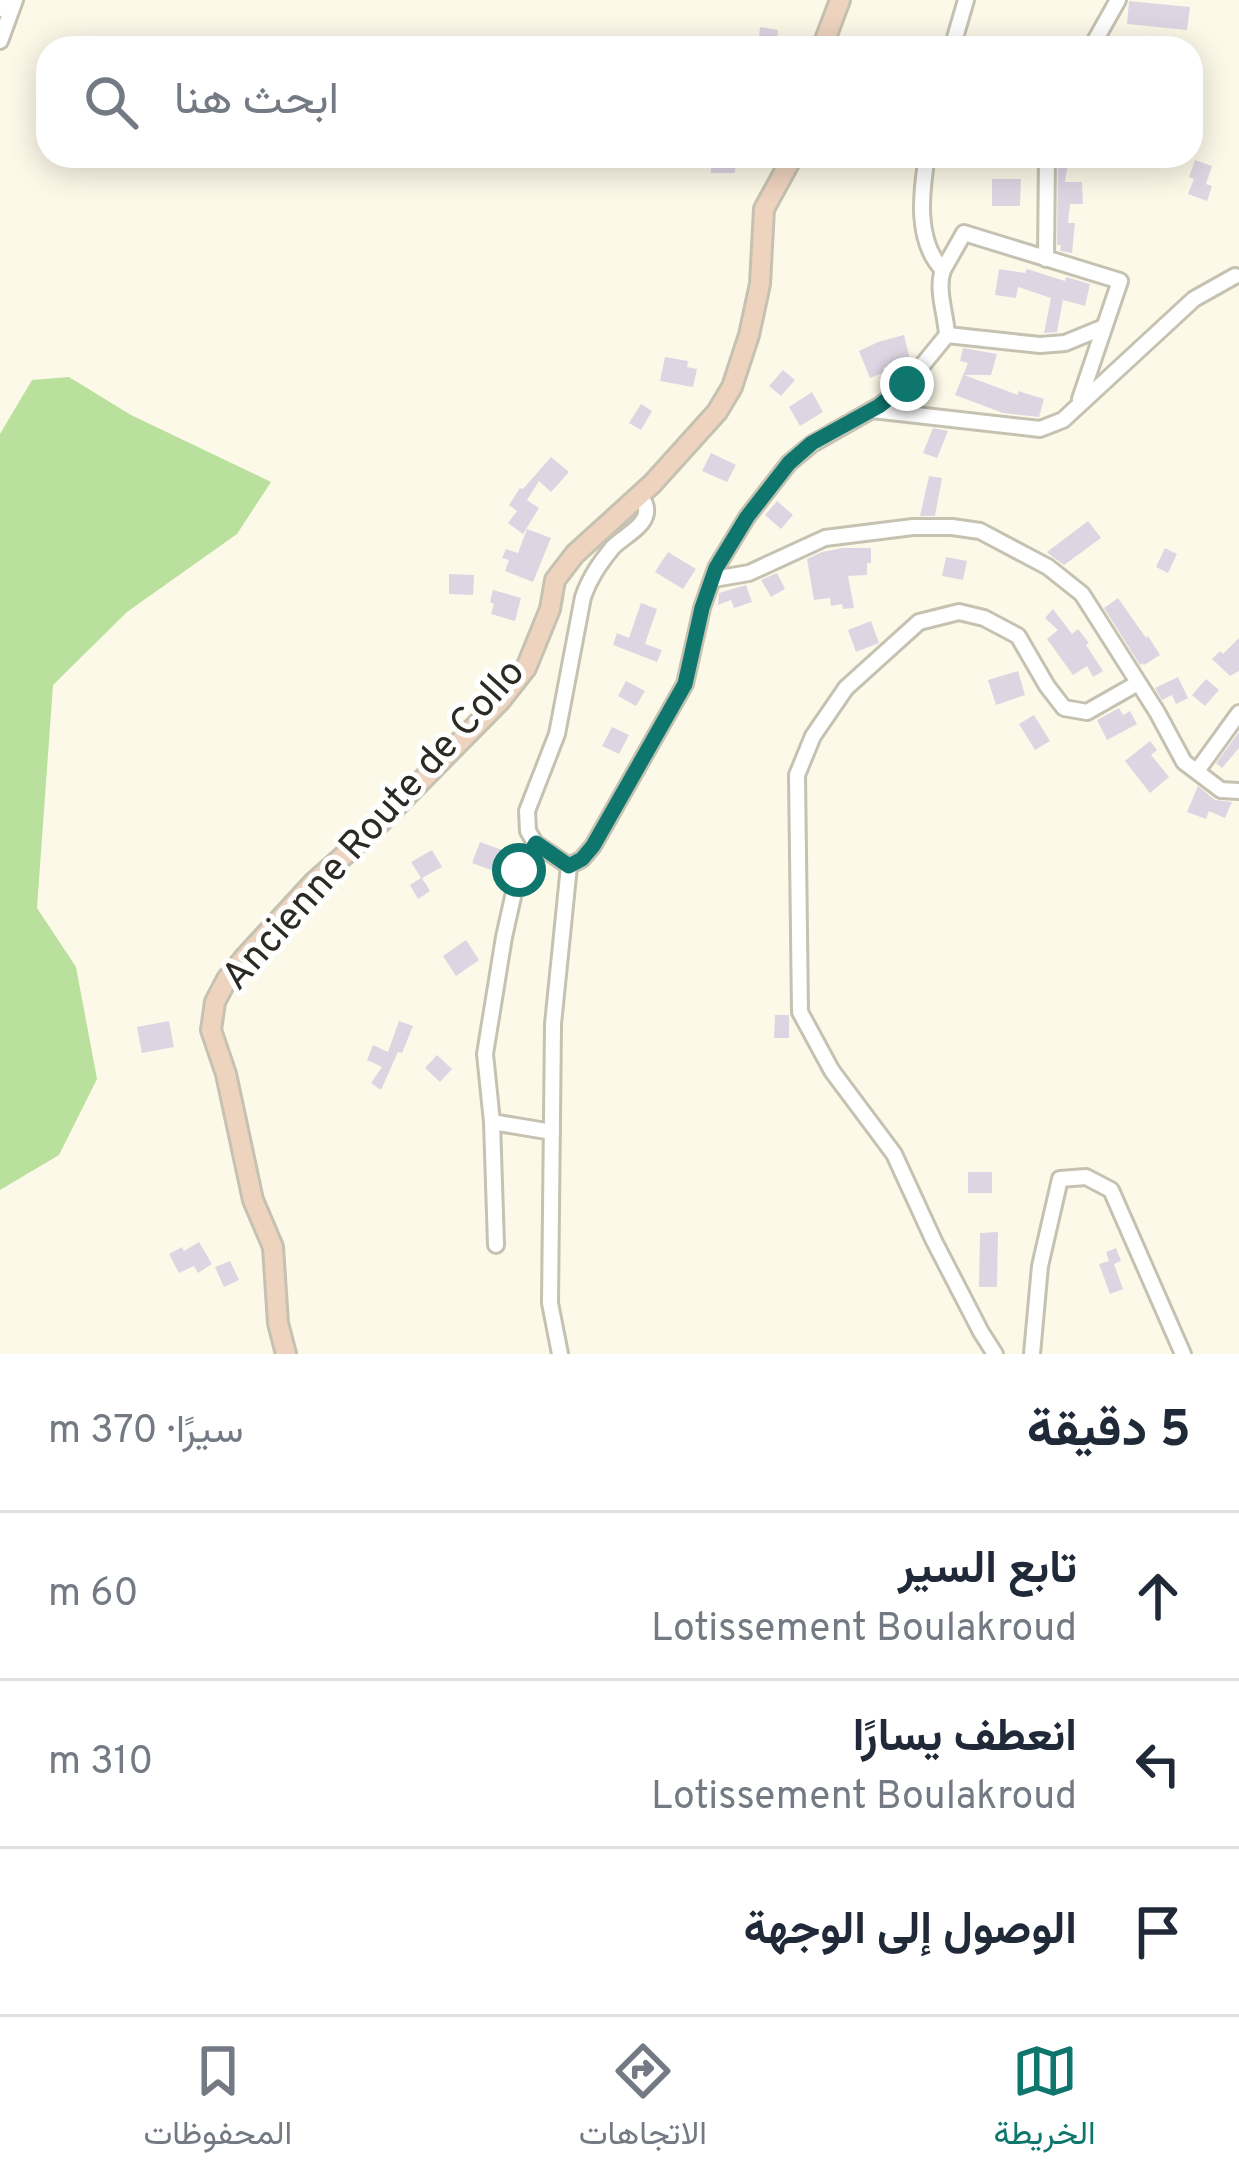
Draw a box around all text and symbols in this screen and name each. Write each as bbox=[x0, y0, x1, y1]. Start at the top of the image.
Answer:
search box bbox=[36, 36, 1203, 168]
icon: search bbox=[78, 69, 144, 135]
text: ابحث هنا bbox=[174, 73, 339, 130]
route end bbox=[880, 357, 934, 411]
street label: Ancienne Route de Collo bbox=[213, 650, 537, 1002]
route start bbox=[492, 843, 546, 897]
text: 5 دقيقة bbox=[1027, 1400, 1191, 1465]
text: سيرًا · 370 m bbox=[48, 1408, 244, 1457]
text: تابع السير bbox=[898, 1542, 1077, 1599]
icon: ahead bbox=[1125, 1563, 1191, 1629]
text: 60 m bbox=[48, 1571, 139, 1620]
text: Lotissement Boulakroud bbox=[651, 1606, 1077, 1655]
text: انعطف يسارًا bbox=[853, 1710, 1077, 1767]
icon: left bbox=[1125, 1731, 1191, 1797]
text: 310 m bbox=[48, 1739, 153, 1788]
text: Lotissement Boulakroud bbox=[651, 1774, 1077, 1823]
icon: arrive bbox=[1125, 1899, 1191, 1965]
text: الوصول إلى الوجهة bbox=[743, 1903, 1077, 1960]
tab: المحفوظات bbox=[143, 2038, 292, 2162]
tab: الاتجاهات bbox=[579, 2038, 707, 2162]
tab: الخريطة bbox=[994, 2038, 1096, 2162]

